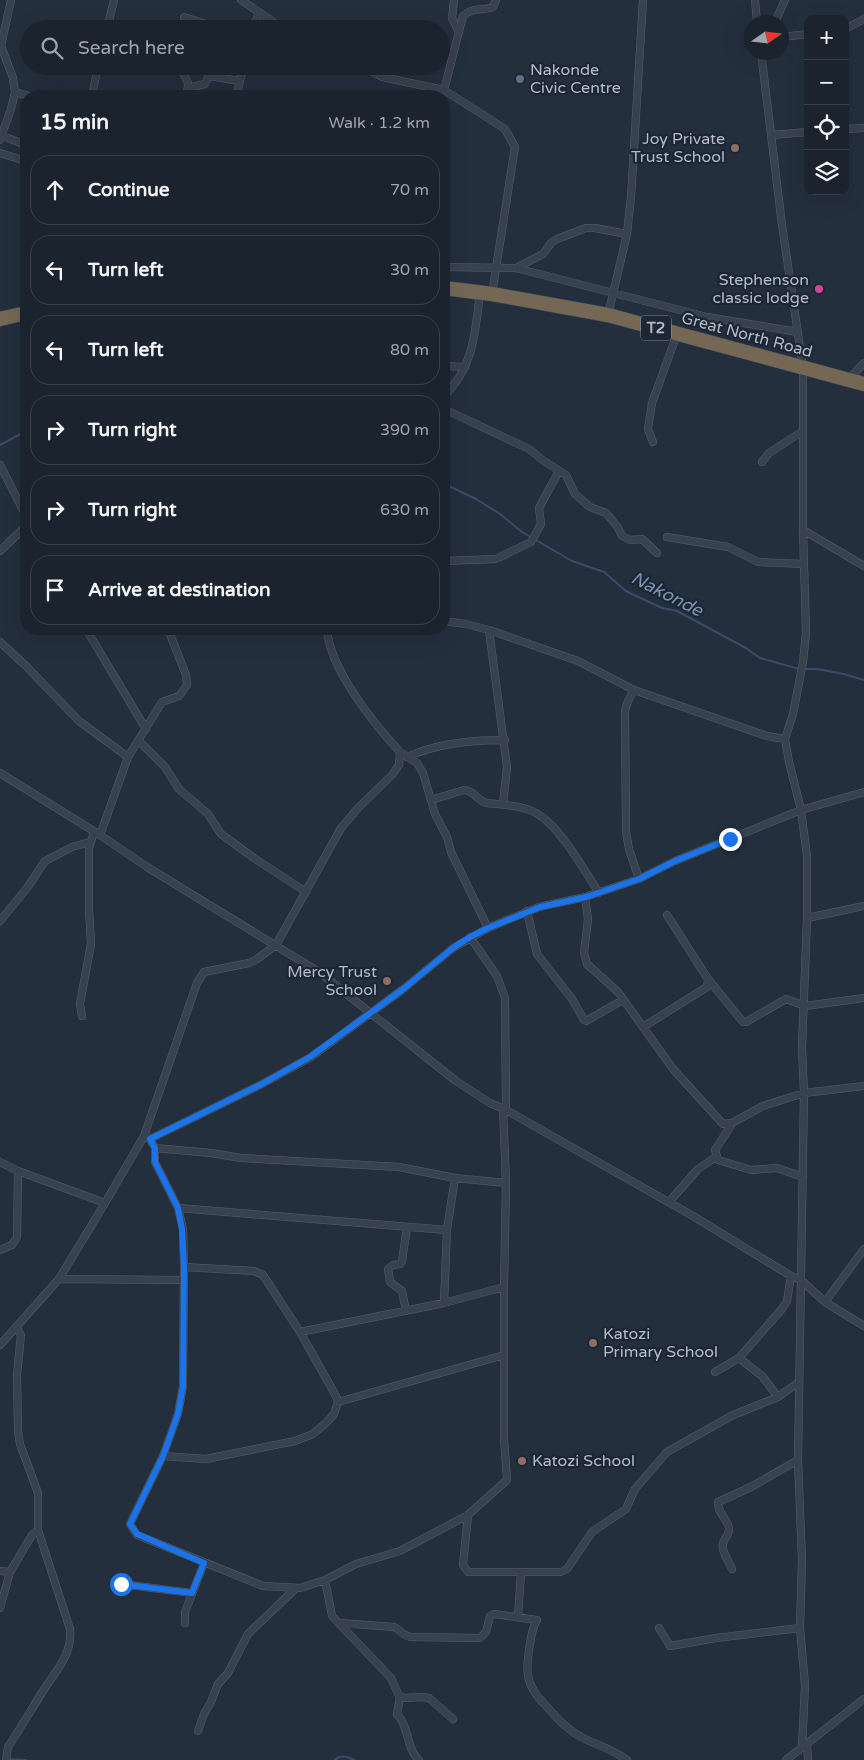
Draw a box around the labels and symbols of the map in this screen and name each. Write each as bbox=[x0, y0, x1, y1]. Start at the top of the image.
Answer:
north arrow bbox=[744, 15, 789, 60]
place label: Nakonde Civic Centre bbox=[530, 60, 621, 98]
marker: Nakonde Civic Centre bbox=[514, 73, 526, 85]
place label: Joy Private Trust School bbox=[631, 129, 725, 167]
marker: Joy Private Trust School bbox=[729, 142, 741, 154]
place label: Stephenson classic lodge bbox=[713, 270, 809, 308]
marker: Stephenson classic lodge bbox=[813, 283, 825, 295]
street label: Great North Road bbox=[679, 308, 815, 362]
road number: T2 bbox=[641, 316, 671, 340]
water label: Nakonde bbox=[627, 567, 707, 622]
route end bbox=[719, 828, 742, 851]
place label: Mercy Trust School bbox=[287, 962, 377, 1000]
marker: Mercy Trust School bbox=[381, 975, 393, 987]
place label: Katozi Primary School bbox=[603, 1324, 718, 1362]
marker: Katozi Primary School bbox=[587, 1337, 599, 1349]
place label: Katozi School bbox=[532, 1451, 635, 1471]
marker: Katozi School bbox=[516, 1455, 528, 1467]
route start bbox=[110, 1573, 133, 1596]

